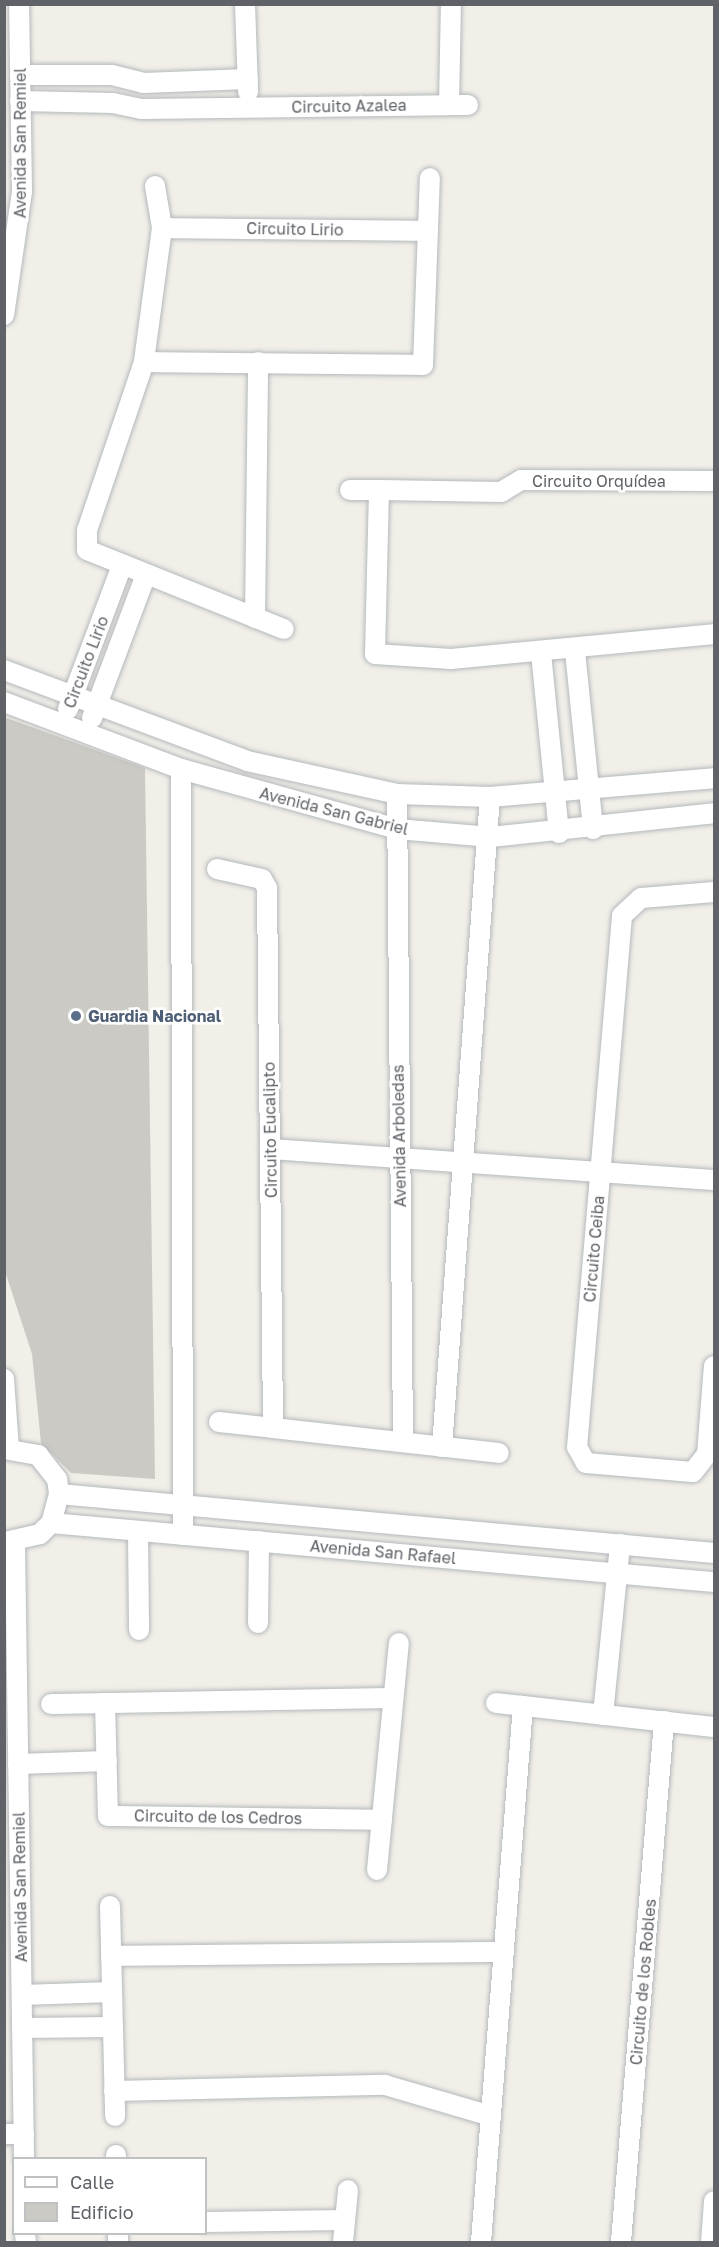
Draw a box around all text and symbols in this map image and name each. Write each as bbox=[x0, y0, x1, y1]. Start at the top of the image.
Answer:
street label: Avenida San Remiel bbox=[10, 68, 30, 218]
street label: Circuito Azalea bbox=[291, 95, 407, 117]
street label: Circuito Lirio bbox=[246, 219, 344, 239]
street label: Circuito Orquídea bbox=[532, 471, 666, 491]
street label: Circuito Lirio bbox=[60, 613, 112, 711]
street label: Avenida San Gabriel bbox=[258, 783, 410, 839]
place label: Guardia Nacional bbox=[88, 1006, 221, 1026]
marker: Guardia Nacional bbox=[69, 1009, 83, 1023]
street label: Circuito Eucalipto bbox=[259, 1062, 281, 1198]
street label: Avenida Arboledas bbox=[388, 1064, 410, 1208]
street label: Circuito Ceiba bbox=[580, 1195, 608, 1303]
street label: Avenida San Rafael bbox=[309, 1536, 457, 1568]
street label: Circuito de los Cedros bbox=[134, 1806, 302, 1828]
street label: Avenida San Remiel bbox=[9, 1812, 31, 1962]
street label: Circuito de los Robles bbox=[626, 1898, 660, 2066]
legend bbox=[12, 2157, 207, 2235]
text: Calle bbox=[70, 2171, 114, 2193]
text: Edificio bbox=[70, 2201, 134, 2223]

